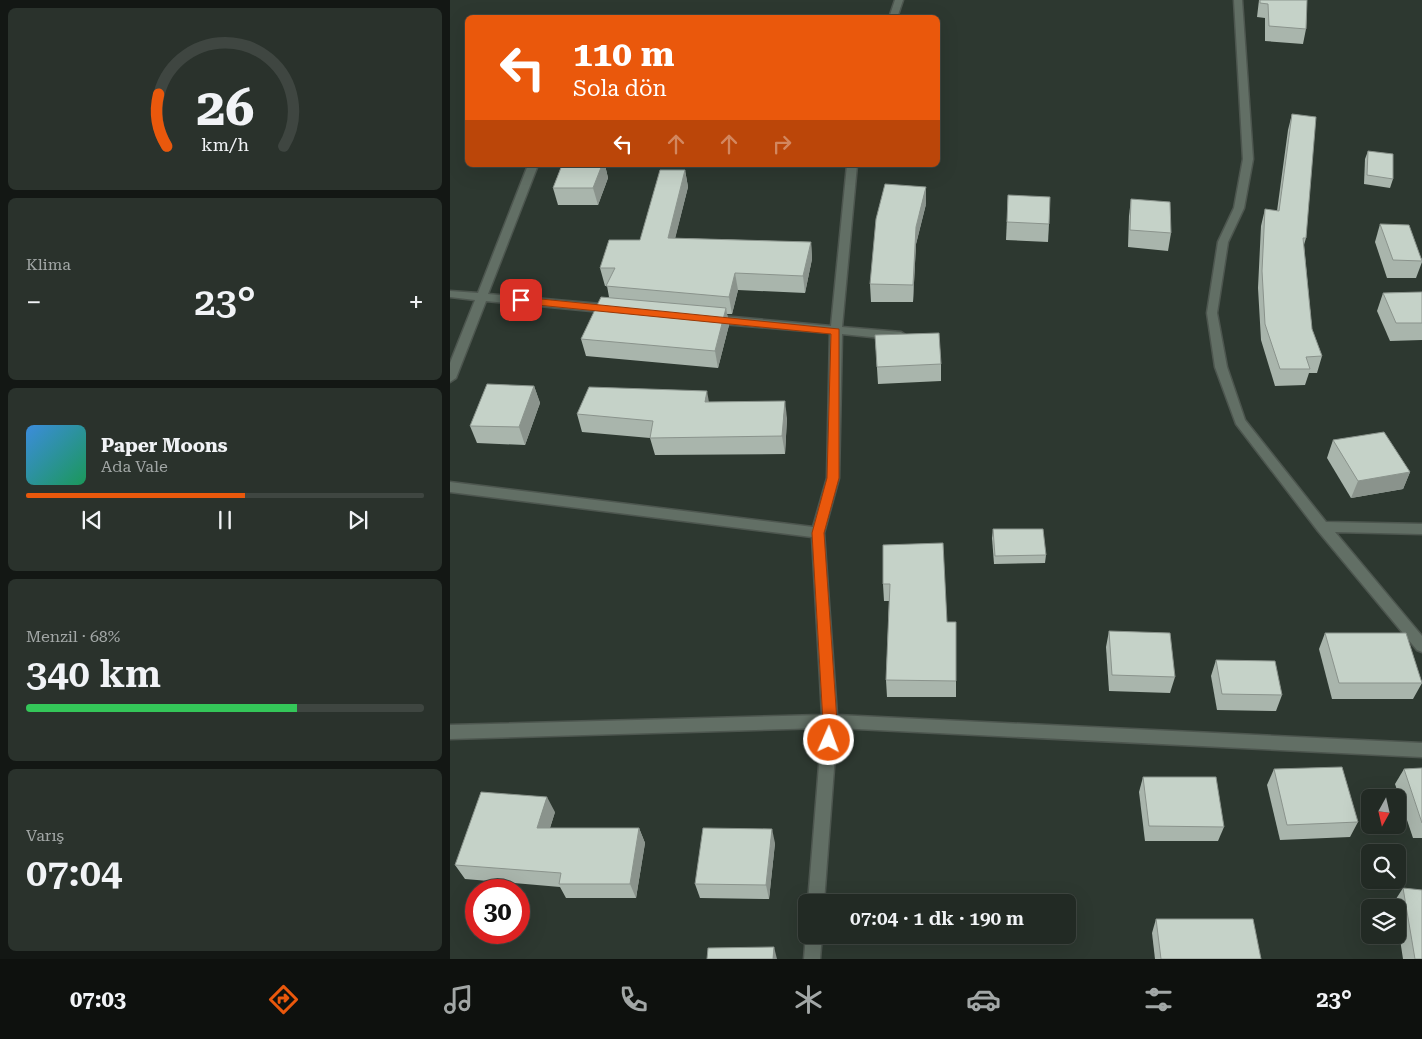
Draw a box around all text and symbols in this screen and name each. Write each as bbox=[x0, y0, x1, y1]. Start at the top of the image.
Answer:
text: 110 m bbox=[573, 34, 674, 75]
icon: left bbox=[490, 35, 555, 100]
text: Sola dön bbox=[573, 76, 667, 101]
text: 26 bbox=[196, 77, 254, 138]
icon: left bbox=[609, 130, 637, 158]
icon: ahead bbox=[662, 130, 690, 158]
icon: ahead bbox=[715, 130, 743, 158]
icon: right bbox=[768, 130, 796, 158]
text: km/h bbox=[201, 134, 249, 155]
text: Klima bbox=[26, 255, 71, 274]
pin bbox=[500, 279, 542, 321]
text: 23° bbox=[194, 280, 256, 324]
text: − bbox=[26, 286, 42, 319]
text: + bbox=[408, 286, 424, 319]
icon: arrive bbox=[507, 286, 535, 314]
text: Paper Moons bbox=[101, 434, 228, 457]
text: Ada Vale bbox=[101, 457, 168, 476]
icon: previous bbox=[78, 506, 106, 534]
icon: pause bbox=[211, 506, 239, 534]
icon: next bbox=[344, 506, 372, 534]
text: Menzil · 68% bbox=[26, 627, 120, 646]
text: 340 km bbox=[26, 652, 161, 696]
position arrow bbox=[802, 713, 854, 765]
north arrow bbox=[1361, 789, 1406, 834]
map controls bbox=[1361, 789, 1406, 944]
text: Varış bbox=[26, 826, 64, 845]
button: search bbox=[1361, 844, 1406, 889]
text: 07:04 bbox=[26, 851, 122, 895]
speed limit sign: 30 bbox=[465, 879, 530, 944]
button: layers bbox=[1361, 899, 1406, 944]
text: 07:04 · 1 dk · 190 m bbox=[850, 907, 1024, 930]
icon: directions bbox=[266, 982, 301, 1017]
icon: music bbox=[441, 982, 476, 1017]
icon: phone bbox=[616, 982, 651, 1017]
icon: climate bbox=[791, 982, 826, 1017]
icon: car bbox=[966, 982, 1001, 1017]
icon: filters bbox=[1141, 982, 1176, 1017]
text: 07:03 bbox=[70, 987, 126, 1012]
text: 23° bbox=[1316, 987, 1352, 1012]

